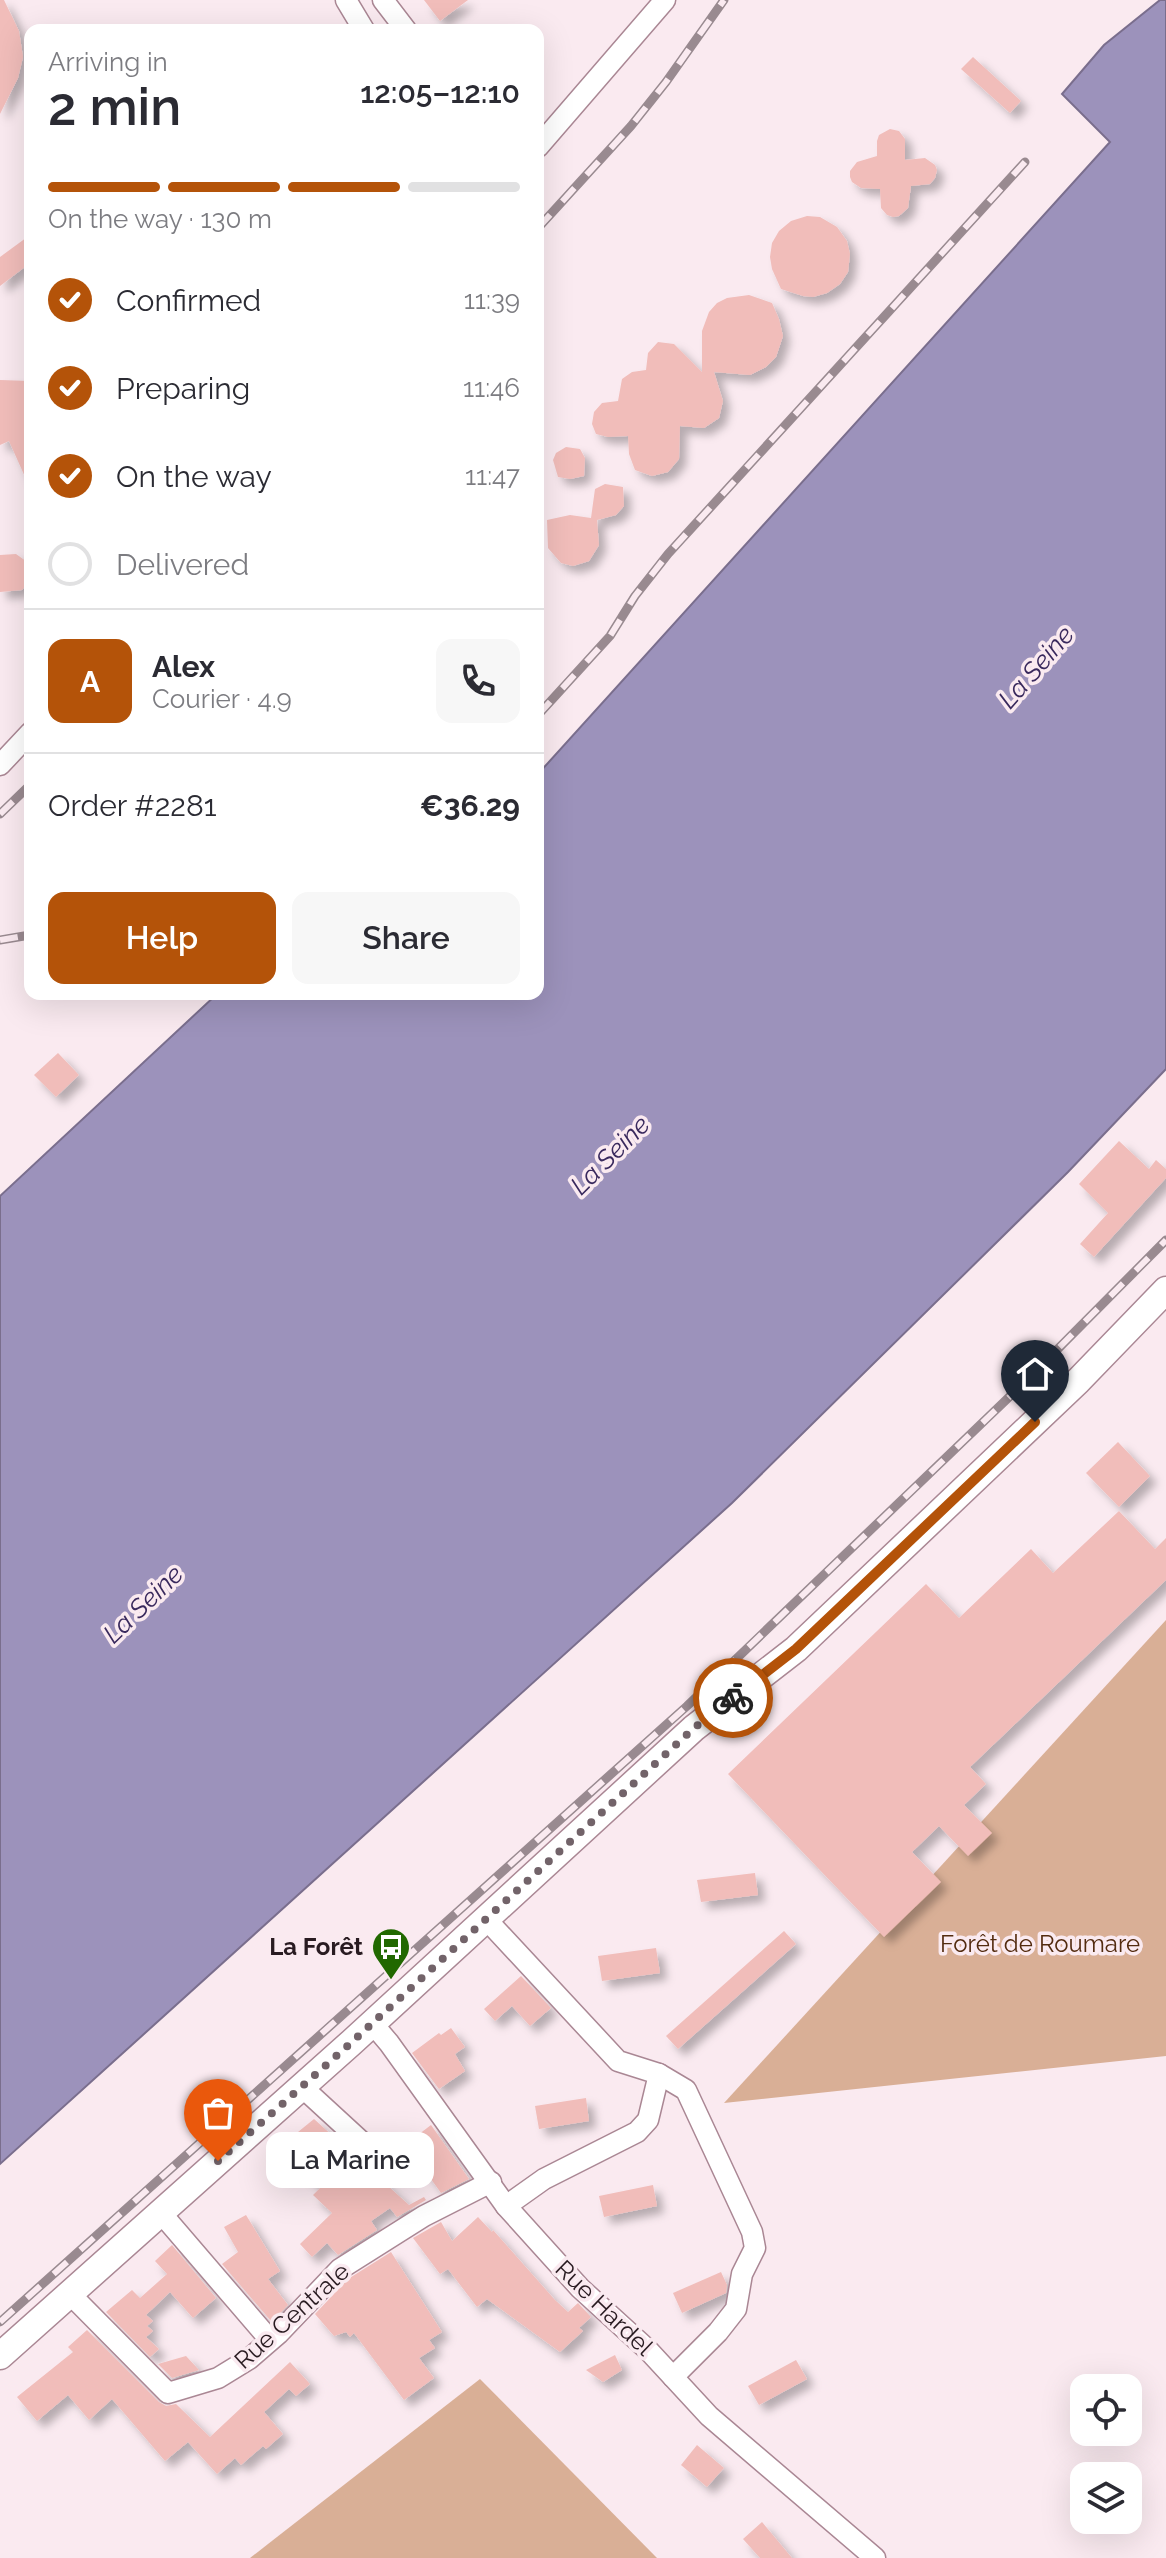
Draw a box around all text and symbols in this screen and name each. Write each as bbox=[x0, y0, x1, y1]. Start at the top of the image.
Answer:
text: Arriving in bbox=[48, 47, 168, 77]
text: 12:05–12:10 bbox=[360, 75, 520, 110]
text: 2 min bbox=[48, 76, 181, 137]
text: On the way · 130 m bbox=[48, 204, 272, 234]
icon: check bbox=[48, 278, 92, 322]
text: Confirmed bbox=[116, 283, 261, 318]
text: 11:39 bbox=[464, 285, 520, 315]
icon: check bbox=[48, 366, 92, 410]
text: Preparing bbox=[116, 371, 250, 406]
text: 11:46 bbox=[463, 373, 520, 403]
icon: check bbox=[48, 454, 92, 498]
text: On the way bbox=[116, 459, 272, 494]
text: 11:47 bbox=[465, 461, 520, 491]
text: Delivered bbox=[116, 547, 249, 582]
water label: La Seine bbox=[992, 620, 1080, 714]
button: phone bbox=[436, 639, 520, 723]
text: Alex bbox=[152, 649, 215, 684]
text: A bbox=[80, 664, 100, 699]
text: Courier · 4.9 bbox=[152, 684, 292, 714]
text: Order #2281 bbox=[48, 788, 217, 823]
text: €36.29 bbox=[420, 788, 520, 823]
button: Help bbox=[48, 892, 276, 984]
button: Share bbox=[292, 892, 520, 984]
water label: La Seine bbox=[564, 1109, 656, 1201]
pin bbox=[1001, 1340, 1069, 1422]
icon: home bbox=[1013, 1352, 1057, 1396]
water label: La Seine bbox=[97, 1559, 189, 1649]
courier bbox=[693, 1658, 773, 1738]
icon: bike bbox=[711, 1676, 755, 1720]
bus stop icon: La Forêt bbox=[370, 1926, 412, 1981]
park label: Forêt de Roumare bbox=[940, 1929, 1140, 1958]
place label: La Forêt bbox=[269, 1932, 363, 1961]
pin bbox=[184, 2079, 252, 2161]
icon: bag bbox=[196, 2091, 240, 2135]
callout: La Marine bbox=[266, 2133, 434, 2189]
text: La Marine bbox=[290, 2145, 410, 2175]
street label: Rue Hardel bbox=[550, 2254, 659, 2362]
street label: Rue Centrale bbox=[228, 2257, 355, 2375]
map controls bbox=[1070, 2374, 1142, 2534]
button: locate bbox=[1070, 2374, 1142, 2446]
button: layers bbox=[1070, 2462, 1142, 2534]

